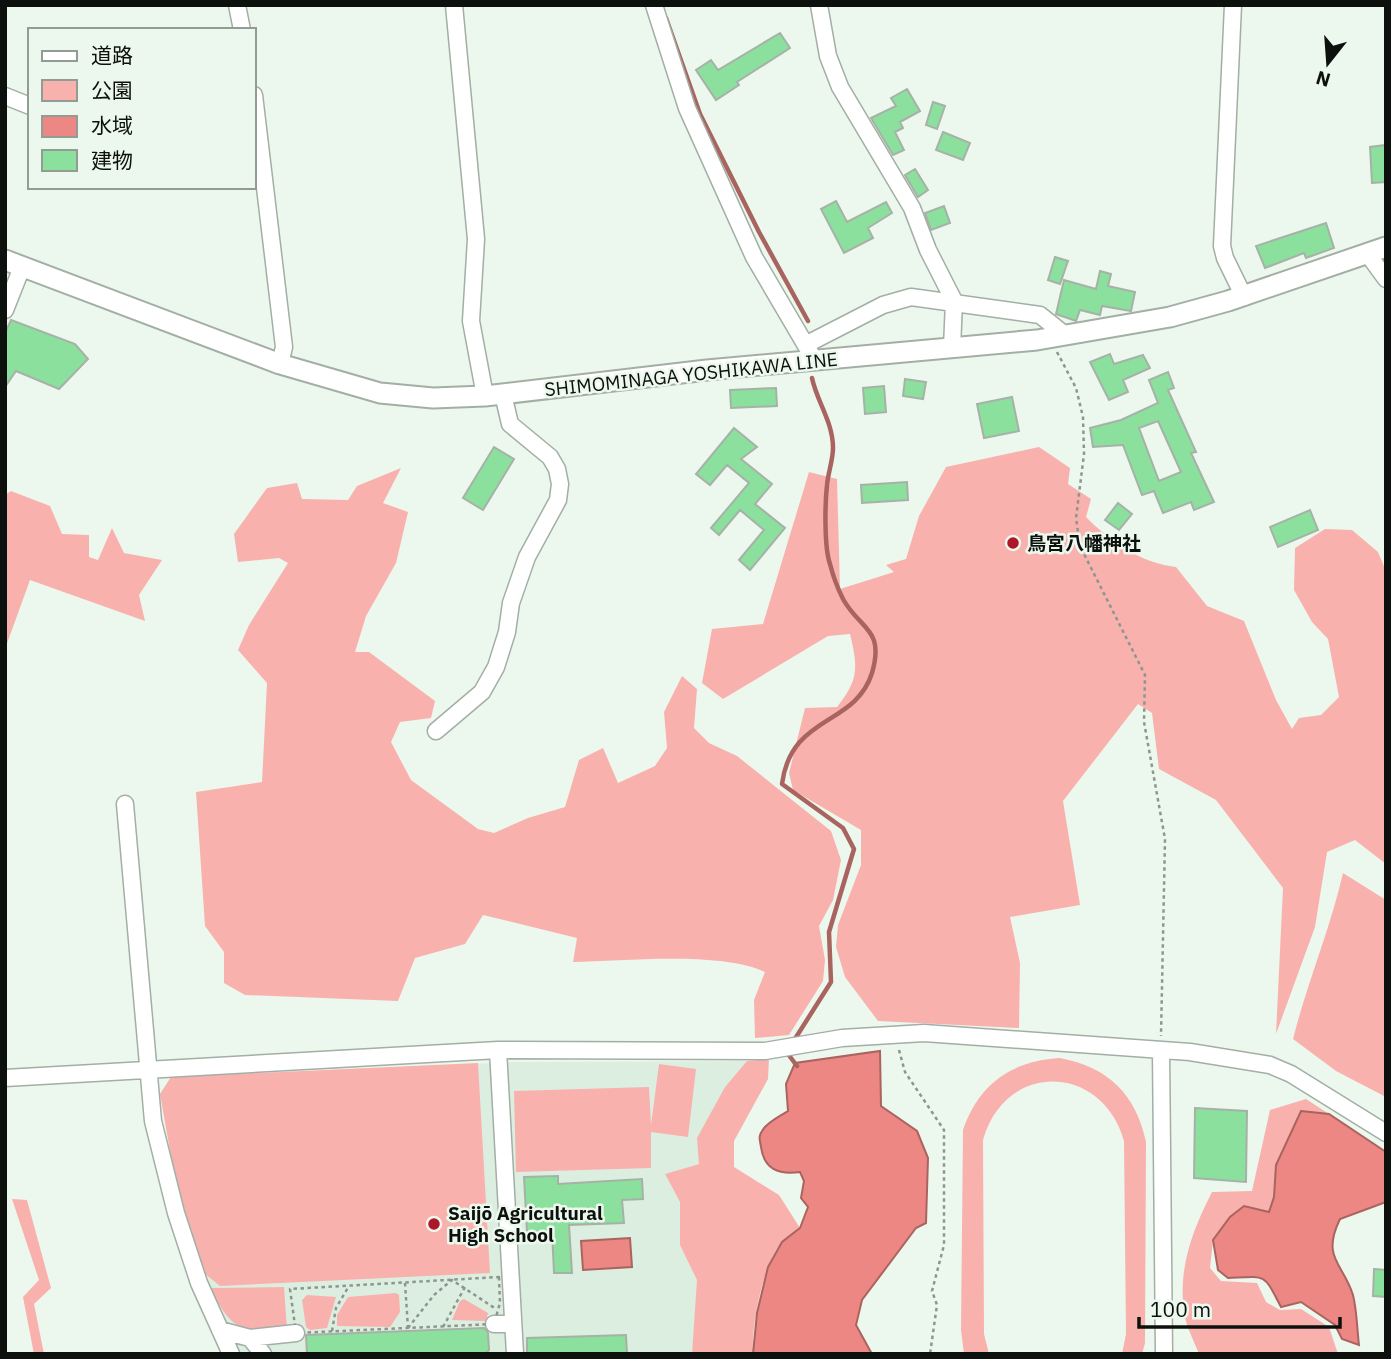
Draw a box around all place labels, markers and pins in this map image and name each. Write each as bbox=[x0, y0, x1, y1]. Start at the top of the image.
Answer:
place label: 鳥宮八幡神社 bbox=[1027, 531, 1141, 555]
marker: 鳥宮八幡神社 bbox=[1005, 535, 1021, 551]
place label: Saijō Agricultural High School bbox=[448, 1201, 603, 1247]
marker: Saijō Agricultural High School bbox=[426, 1216, 442, 1232]

